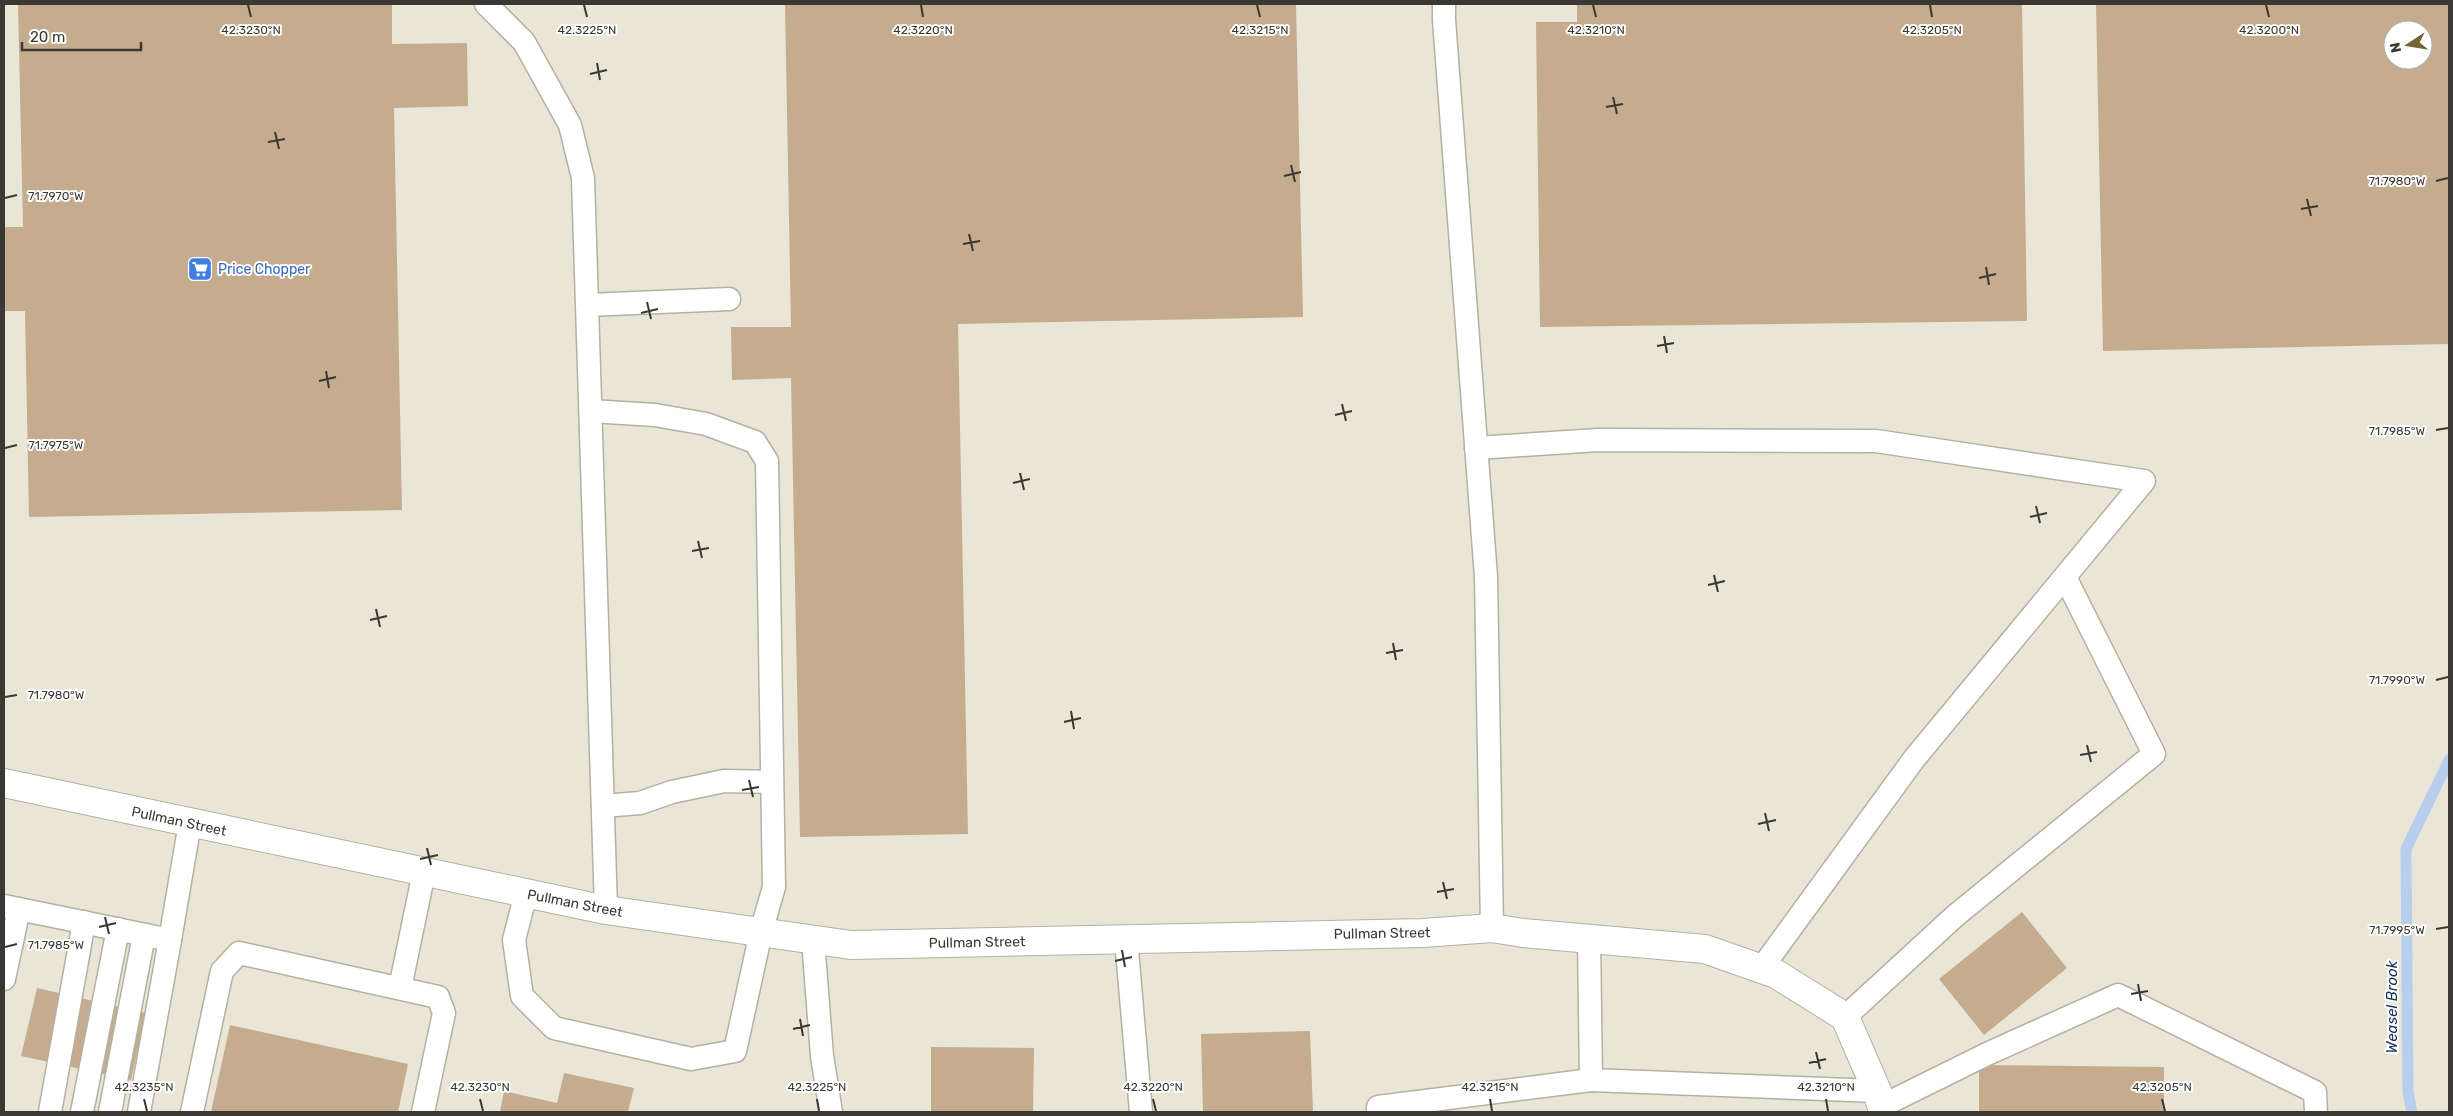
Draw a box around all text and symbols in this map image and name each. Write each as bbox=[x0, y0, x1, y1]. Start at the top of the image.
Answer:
scale bar bbox=[22, 20, 141, 52]
north arrow bbox=[2383, 20, 2433, 70]
text: 42.3230°N bbox=[221, 23, 281, 37]
text: 42.3225°N bbox=[558, 23, 616, 37]
text: 42.3220°N bbox=[893, 23, 953, 37]
text: 42.3215°N bbox=[1231, 23, 1289, 37]
text: 42.3210°N bbox=[1567, 23, 1625, 37]
text: 42.3205°N bbox=[1902, 23, 1962, 37]
text: 42.3200°N bbox=[2239, 23, 2299, 37]
text: 20 m bbox=[30, 28, 65, 46]
text: N bbox=[2386, 41, 2405, 54]
text: 71.7980°W bbox=[2369, 174, 2426, 188]
text: 71.7970°W bbox=[28, 189, 84, 203]
supermarket icon: Price Chopper bbox=[187, 256, 213, 282]
place label: Price Chopper bbox=[218, 261, 311, 278]
text: 71.7985°W bbox=[2369, 424, 2426, 438]
text: 71.7975°W bbox=[29, 438, 84, 452]
text: 71.7990°W bbox=[2369, 673, 2426, 687]
text: 71.7980°W bbox=[28, 688, 85, 702]
street label: Pullman Street bbox=[130, 803, 229, 840]
street label: Pullman Street bbox=[526, 886, 625, 921]
text: 71.7995°W bbox=[2369, 923, 2425, 937]
street label: Pullman Street bbox=[1333, 924, 1431, 943]
street label: Pullman Street bbox=[928, 933, 1026, 952]
text: 71.7985°W bbox=[28, 938, 85, 952]
water label: Weasel Brook bbox=[2383, 960, 2401, 1053]
text: 42.3235°N bbox=[114, 1080, 174, 1094]
text: 42.3230°N bbox=[450, 1080, 510, 1094]
text: 42.3225°N bbox=[788, 1080, 846, 1094]
text: 42.3220°N bbox=[1123, 1080, 1183, 1094]
text: 42.3215°N bbox=[1461, 1080, 1519, 1094]
text: 42.3210°N bbox=[1797, 1080, 1855, 1094]
text: 42.3205°N bbox=[2132, 1080, 2192, 1094]

